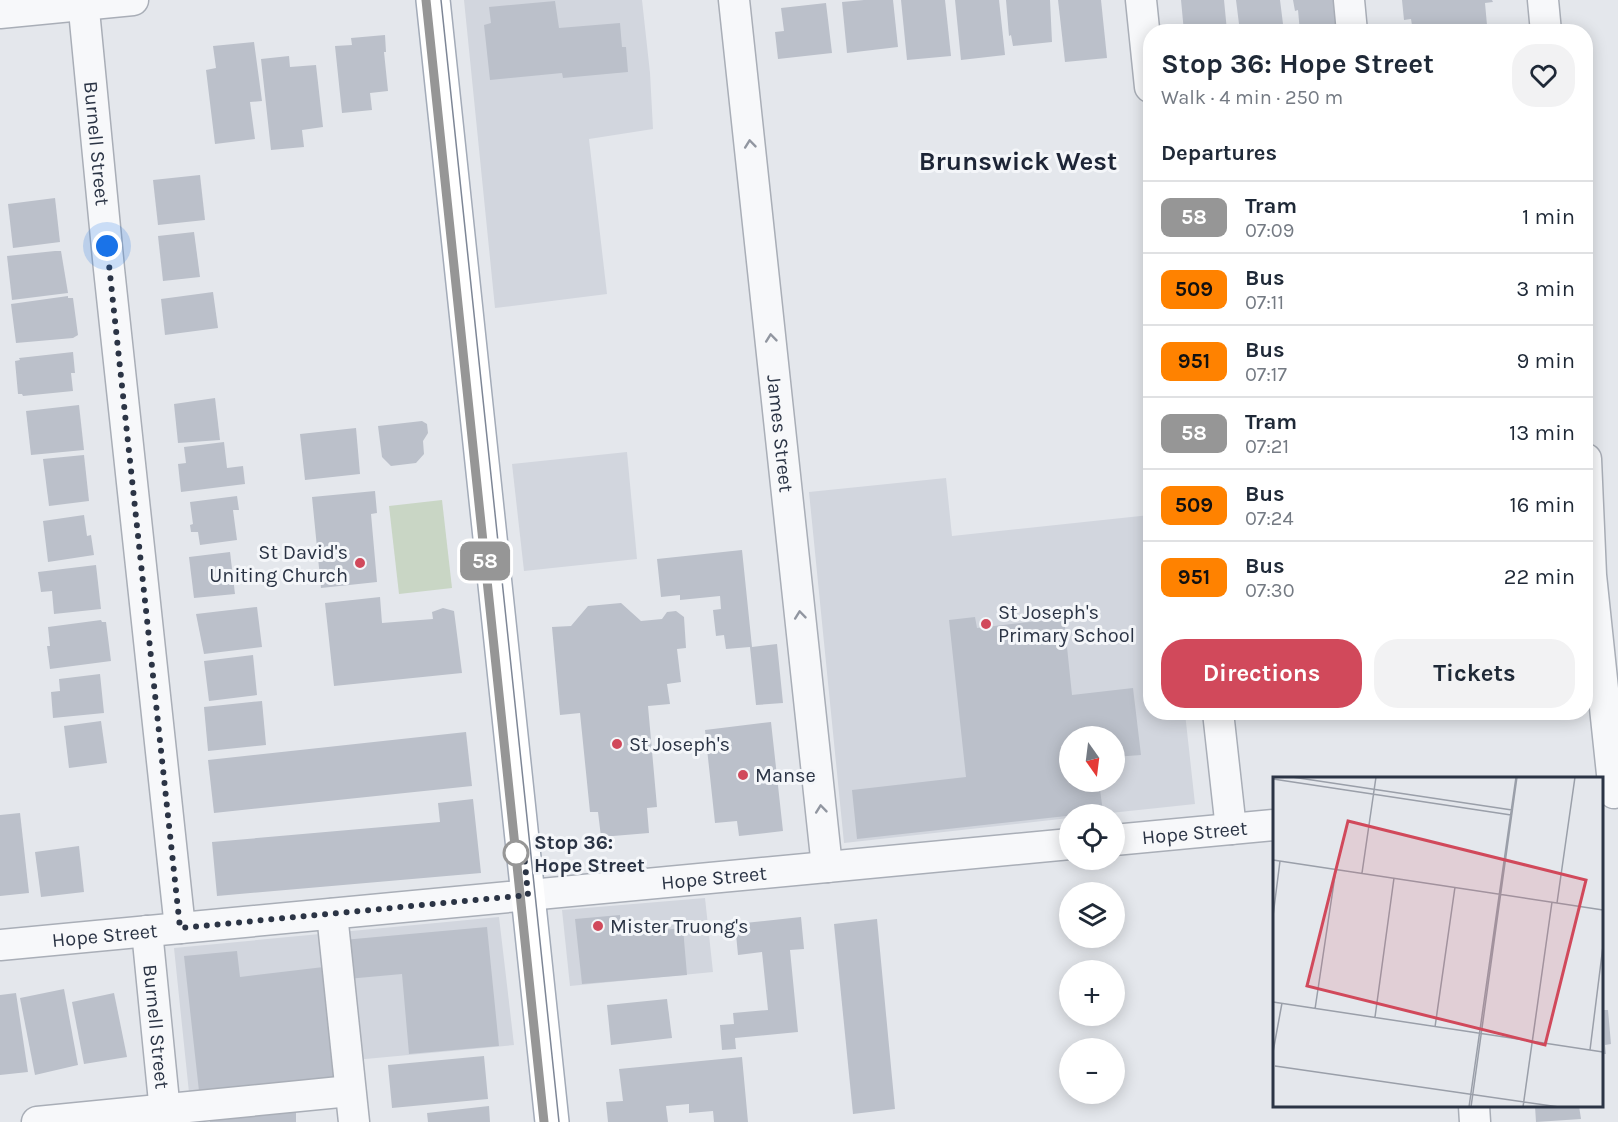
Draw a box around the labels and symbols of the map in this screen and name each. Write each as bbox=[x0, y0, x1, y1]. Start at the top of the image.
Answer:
street label: Burnell Street bbox=[79, 80, 114, 207]
one-way arrow bbox=[744, 139, 757, 148]
district label: Brunswick West bbox=[919, 146, 1117, 177]
your location bbox=[92, 231, 122, 261]
one-way arrow bbox=[765, 333, 777, 342]
street label: James Street bbox=[762, 374, 798, 494]
place label: St David's Uniting Church bbox=[209, 541, 348, 587]
line badge: 58 bbox=[458, 542, 512, 580]
marker: St David's Uniting Church bbox=[353, 556, 367, 570]
place label: St Joseph's Primary School bbox=[998, 601, 1135, 647]
one-way arrow bbox=[795, 610, 807, 620]
marker: St Joseph's Primary School bbox=[979, 617, 993, 631]
north arrow bbox=[1059, 726, 1125, 792]
place label: St Joseph's bbox=[629, 733, 730, 756]
marker: St Joseph's bbox=[610, 737, 624, 751]
place label: Manse bbox=[755, 764, 816, 787]
marker: Manse bbox=[736, 768, 750, 782]
inset map bbox=[1273, 777, 1603, 1107]
one-way arrow bbox=[815, 804, 828, 813]
street label: Hope Street bbox=[1141, 816, 1249, 849]
place label: Stop 36: Hope Street bbox=[534, 831, 645, 877]
marker: Stop 36: Hope Street bbox=[503, 840, 529, 866]
street label: Hope Street bbox=[660, 862, 768, 895]
place label: Mister Truong's bbox=[610, 915, 749, 938]
street label: Hope Street bbox=[51, 919, 159, 952]
marker: Mister Truong's bbox=[591, 919, 605, 933]
street label: Burnell Street bbox=[138, 963, 174, 1090]

